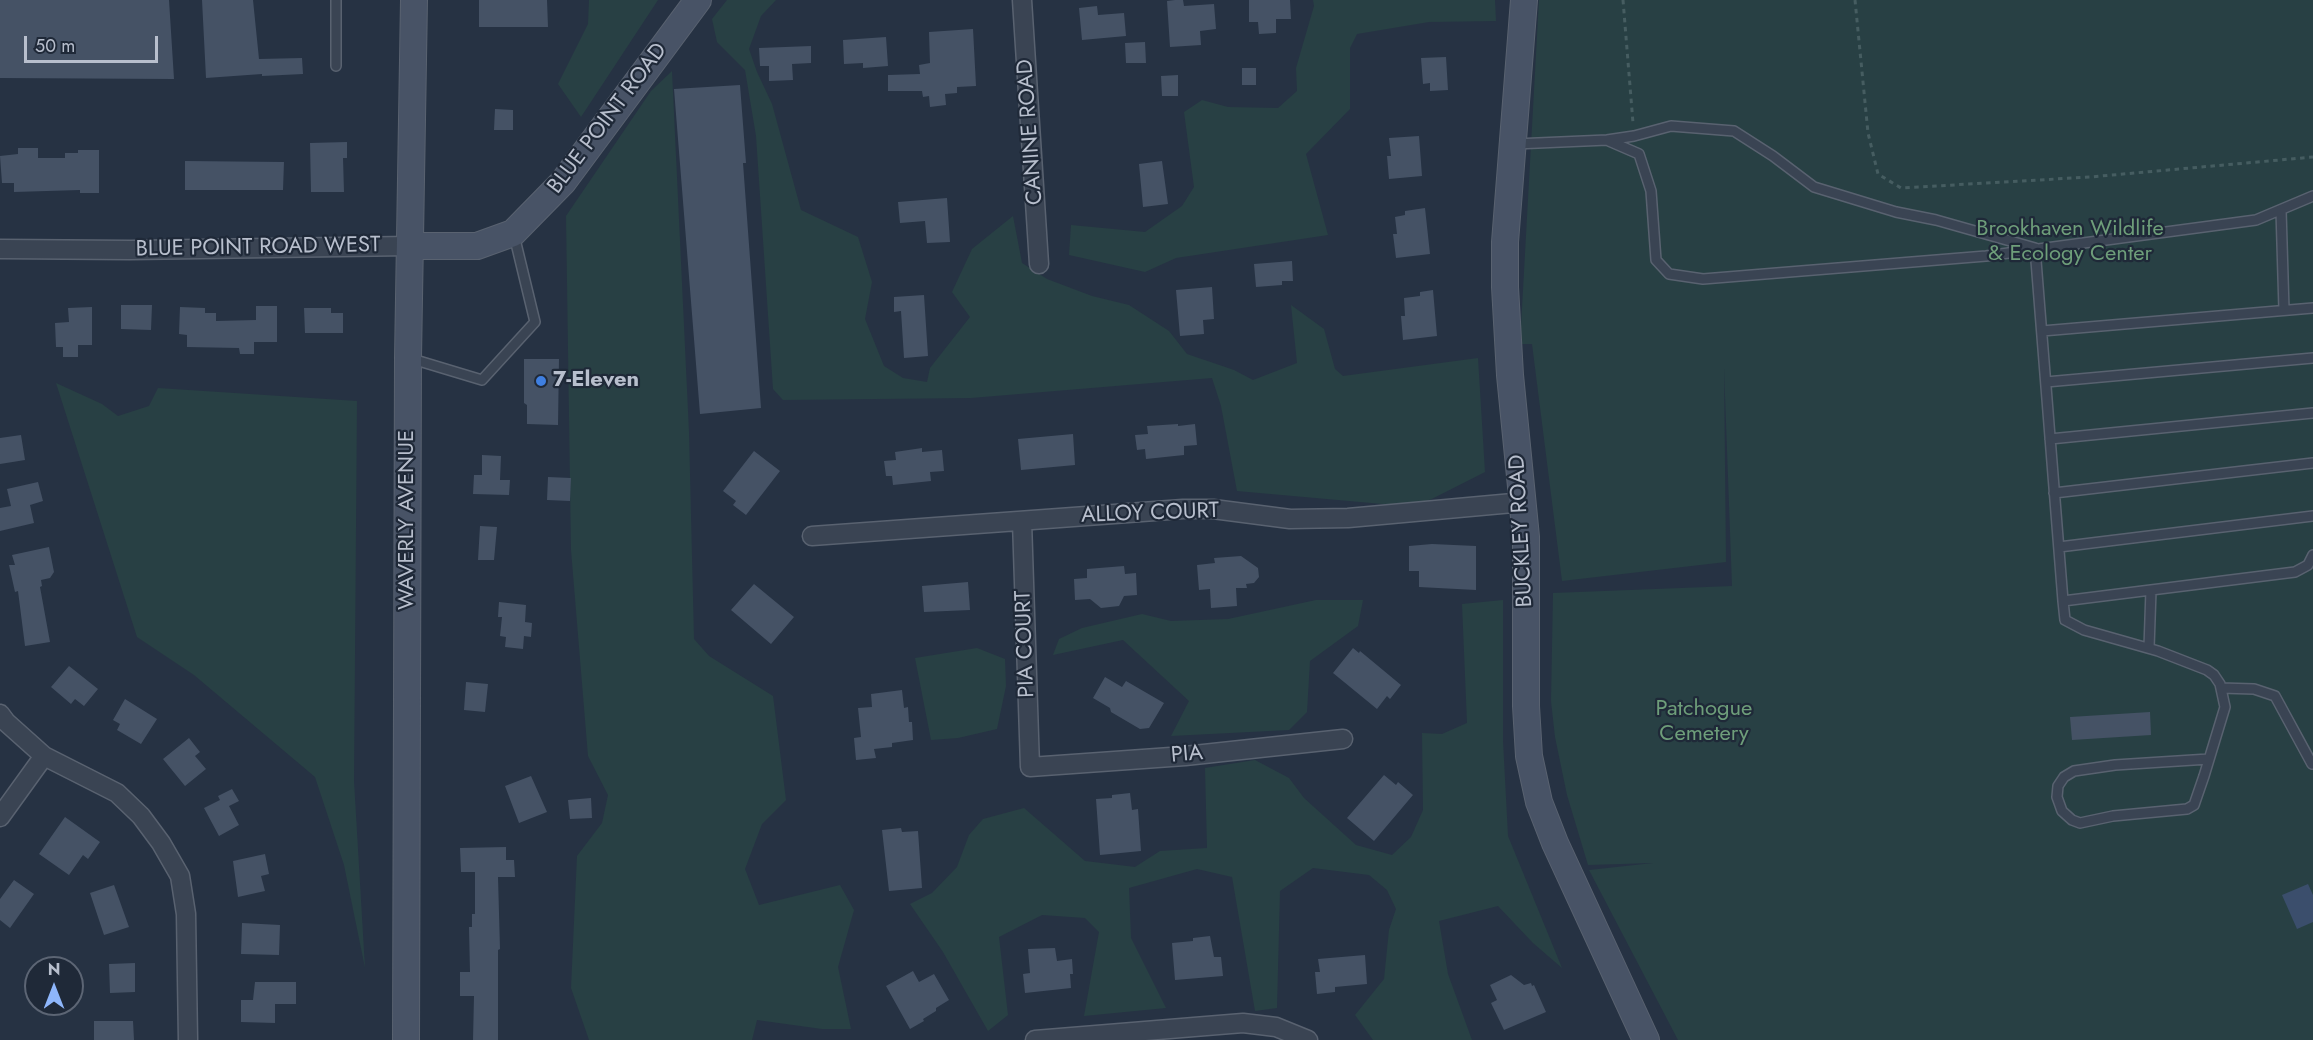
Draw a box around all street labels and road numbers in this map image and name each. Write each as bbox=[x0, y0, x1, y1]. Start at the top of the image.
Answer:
street label: BLUE POINT ROAD bbox=[543, 38, 673, 200]
street label: CANINE ROAD bbox=[1013, 58, 1049, 206]
street label: BLUE POINT ROAD WEST bbox=[135, 233, 381, 263]
street label: WAVERLY AVENUE bbox=[395, 430, 421, 610]
street label: BUCKLEY ROAD bbox=[1505, 454, 1539, 608]
street label: ALLOY COURT bbox=[1081, 498, 1219, 530]
street label: PIA COURT bbox=[1011, 590, 1041, 698]
street label: PIA bbox=[1170, 740, 1204, 770]

